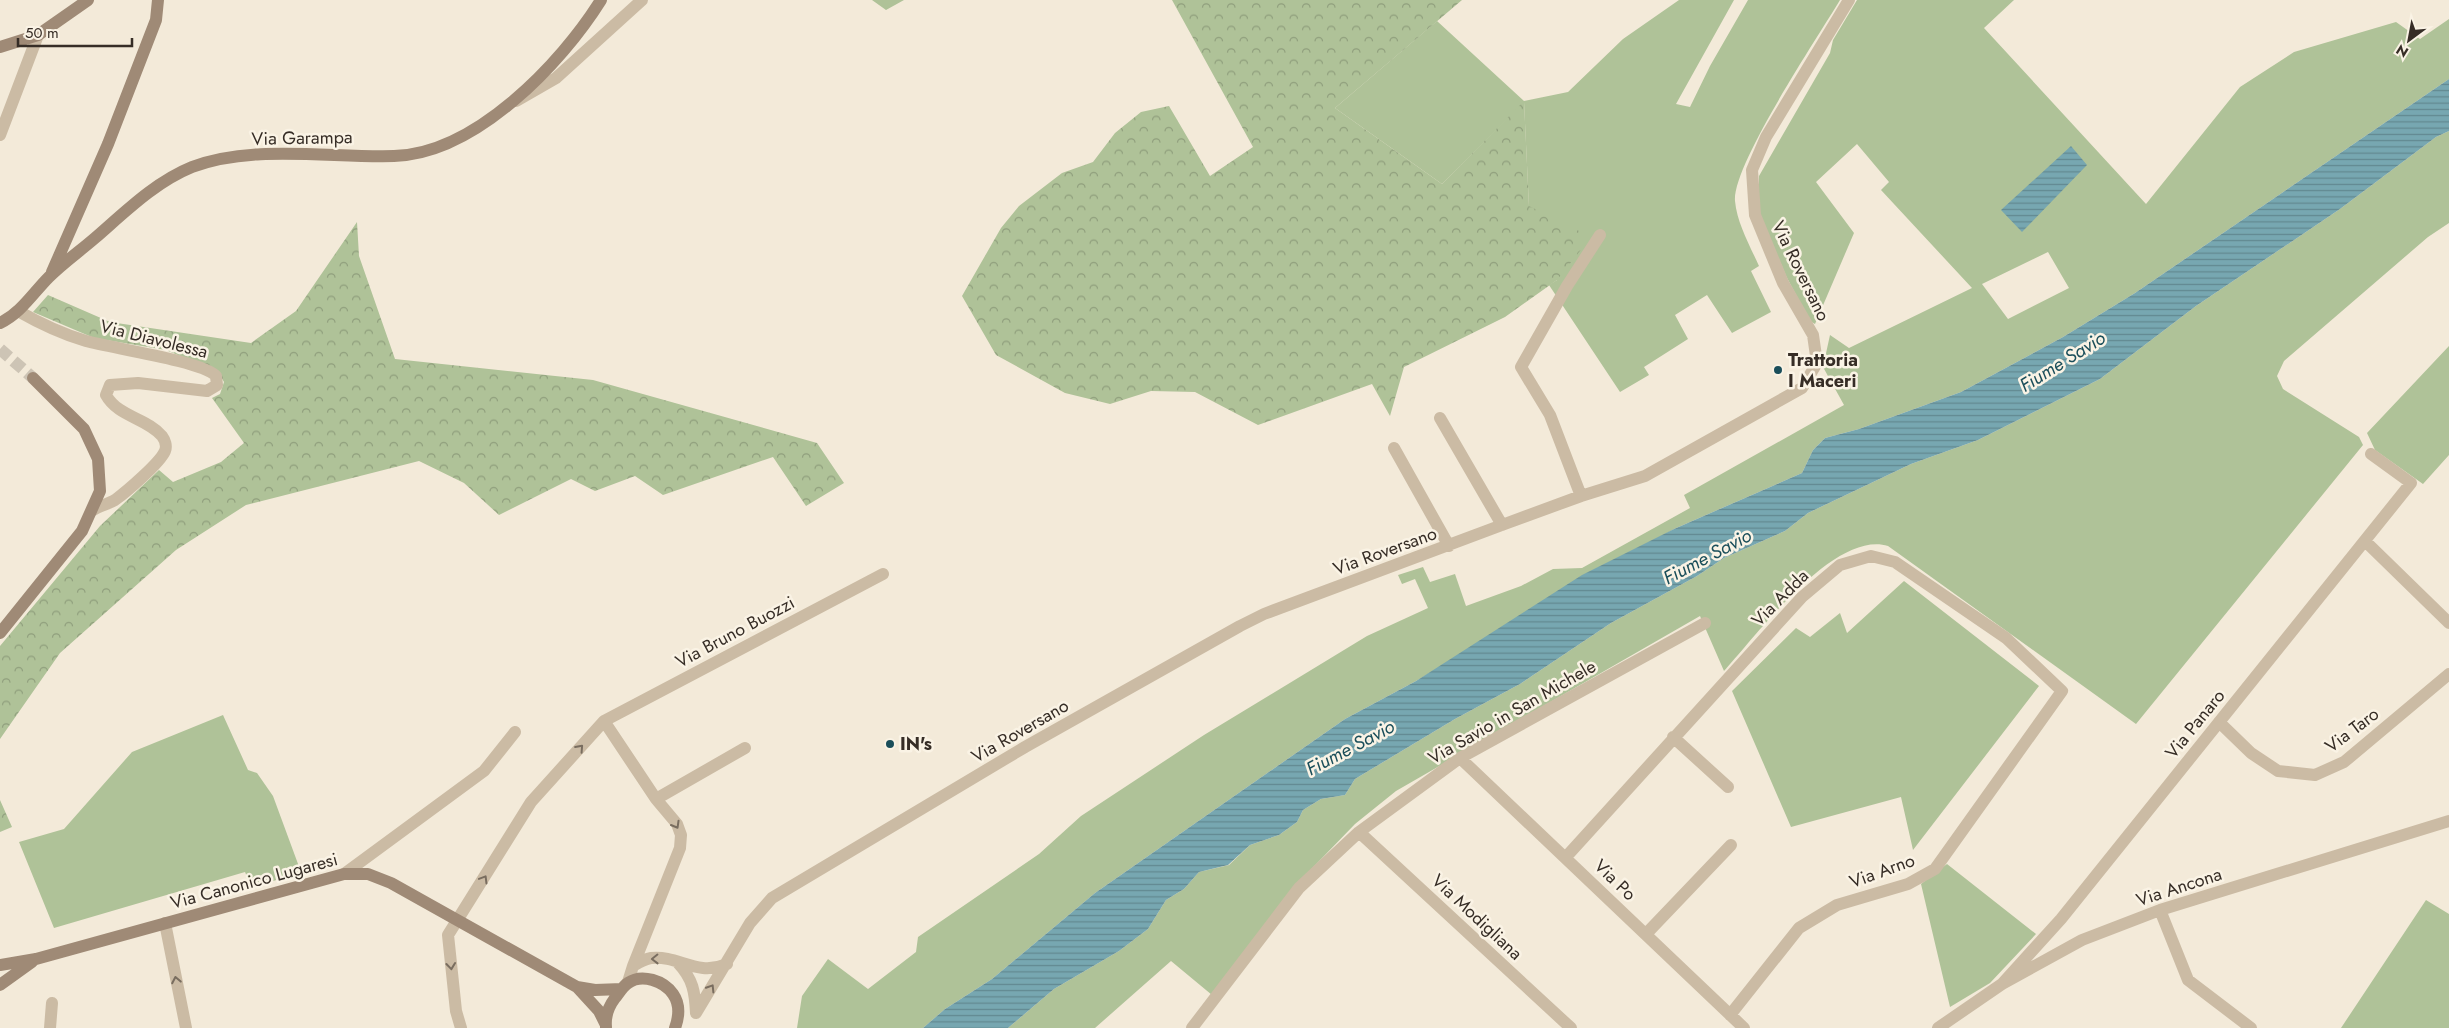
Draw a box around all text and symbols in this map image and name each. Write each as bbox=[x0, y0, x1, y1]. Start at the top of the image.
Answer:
scale bar bbox=[18, 15, 131, 47]
north arrow bbox=[2384, 15, 2434, 65]
text: 50 m bbox=[25, 22, 59, 44]
text: N bbox=[2392, 40, 2412, 62]
street label: Via Garampa bbox=[251, 124, 353, 152]
street label: Via Roversano bbox=[1766, 217, 1837, 326]
street label: Via Diavolessa bbox=[97, 313, 211, 365]
water label: Fiume Savio bbox=[2014, 324, 2110, 399]
place label: Trattoria I Maceri bbox=[1788, 347, 1858, 394]
marker: Trattoria I Maceri bbox=[1772, 364, 1784, 376]
street label: Via Roversano bbox=[1330, 520, 1441, 582]
water label: Fiume Savio bbox=[1658, 522, 1756, 591]
street label: Via Adda bbox=[1745, 563, 1815, 633]
street label: Via Bruno Buozzi bbox=[671, 590, 799, 674]
street label: Via Savio in San Michele bbox=[1423, 653, 1601, 771]
street label: Via Panaro bbox=[2159, 684, 2231, 764]
street label: Via Roversano bbox=[966, 693, 1074, 769]
street label: Via Taro bbox=[2320, 701, 2385, 759]
water label: Fiume Savio bbox=[1301, 713, 1399, 782]
place label: IN's bbox=[900, 731, 932, 757]
marker: IN's bbox=[884, 738, 896, 750]
one-way arrow bbox=[574, 745, 583, 754]
one-way arrow bbox=[670, 819, 680, 828]
street label: Via Canonico Lugaresi bbox=[168, 846, 340, 916]
street label: Via Arno bbox=[1846, 847, 1919, 895]
street label: Via Po bbox=[1588, 853, 1642, 907]
street label: Via Ancona bbox=[2133, 861, 2225, 913]
street label: Via Modigliana bbox=[1426, 868, 1528, 966]
one-way arrow bbox=[478, 875, 488, 884]
one-way arrow bbox=[651, 954, 658, 964]
one-way arrow bbox=[446, 962, 457, 970]
one-way arrow bbox=[172, 976, 182, 985]
one-way arrow bbox=[705, 985, 715, 994]

